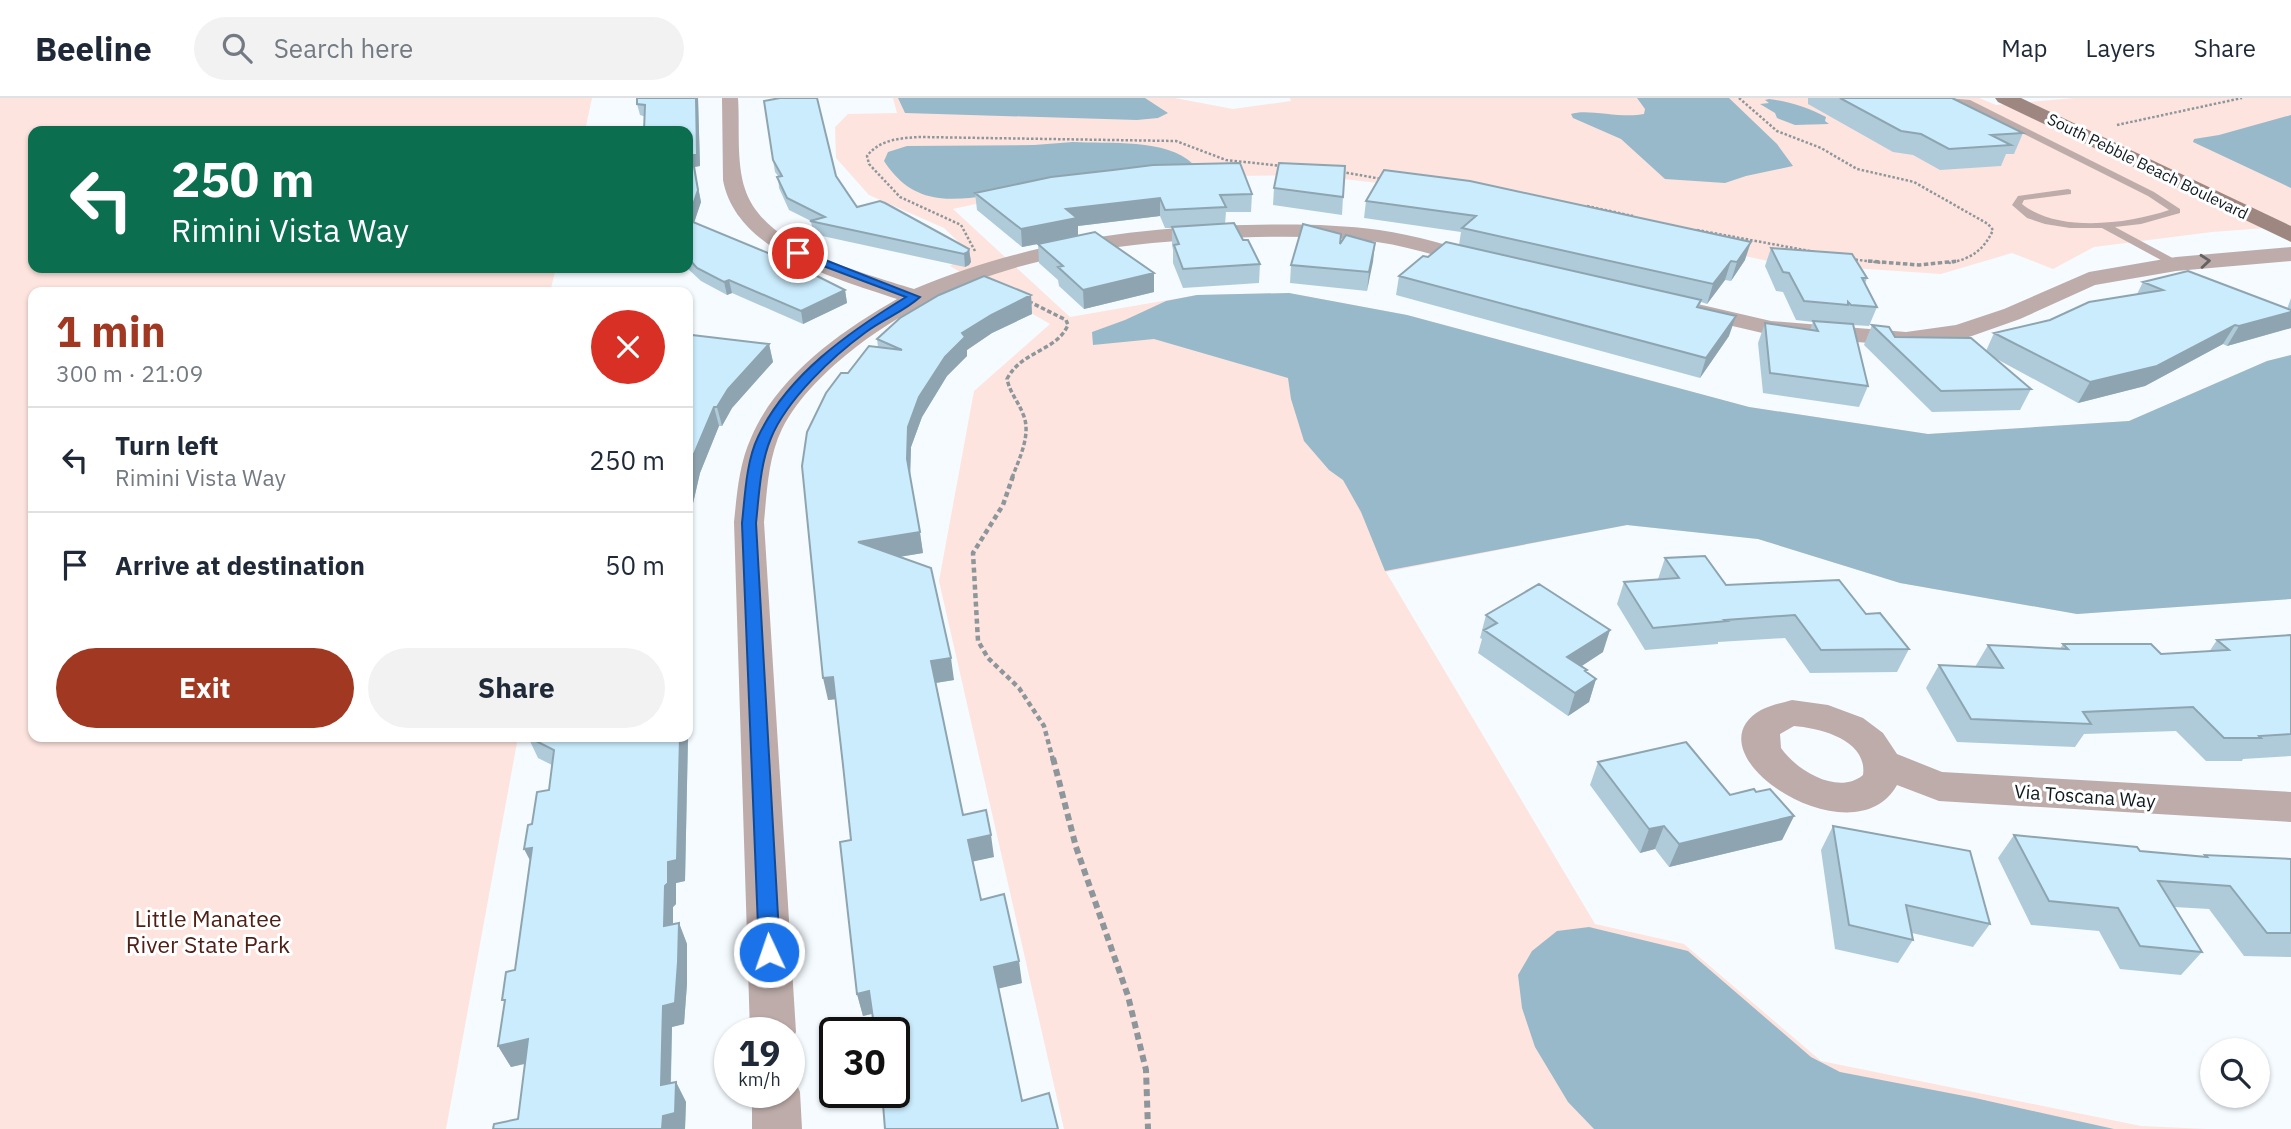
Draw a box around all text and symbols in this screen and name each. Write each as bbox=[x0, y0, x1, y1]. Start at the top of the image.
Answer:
search box bbox=[194, 17, 684, 80]
text: Beeline bbox=[35, 27, 152, 70]
icon: search bbox=[218, 29, 256, 67]
text: Search here bbox=[274, 31, 413, 65]
text: Map bbox=[2001, 32, 2048, 64]
text: Layers bbox=[2086, 32, 2156, 64]
text: Share bbox=[2194, 32, 2256, 64]
street label: South Pebble Beach Boulevard bbox=[2044, 109, 2252, 223]
text: 250 m bbox=[171, 147, 315, 210]
icon: left bbox=[56, 154, 147, 245]
text: Rimini Vista Way bbox=[171, 209, 409, 251]
pin bbox=[768, 223, 828, 283]
icon: arrive bbox=[779, 234, 817, 272]
one-way arrow bbox=[2200, 254, 2211, 269]
text: 1 min bbox=[56, 304, 166, 359]
button: close bbox=[591, 310, 665, 384]
text: 300 m · 21:09 bbox=[56, 358, 203, 388]
text: Turn left bbox=[115, 428, 218, 462]
icon: left bbox=[56, 441, 94, 479]
text: 250 m bbox=[589, 443, 665, 477]
text: Rimini Vista Way bbox=[115, 462, 286, 492]
icon: arrive bbox=[56, 546, 94, 584]
text: Arrive at destination bbox=[115, 548, 365, 582]
text: 50 m bbox=[605, 548, 665, 582]
button: Exit bbox=[56, 648, 354, 728]
button: Share bbox=[368, 648, 665, 728]
street label: Via Toscana Way bbox=[2013, 779, 2157, 813]
park label: Little Manatee River State Park bbox=[126, 903, 290, 959]
position arrow bbox=[732, 915, 806, 989]
speed limit sign: 30 bbox=[819, 1017, 910, 1108]
text: 19 bbox=[738, 1030, 781, 1076]
map controls bbox=[2200, 1038, 2270, 1108]
button: search bbox=[2200, 1038, 2270, 1108]
text: km/h bbox=[738, 1068, 781, 1091]

